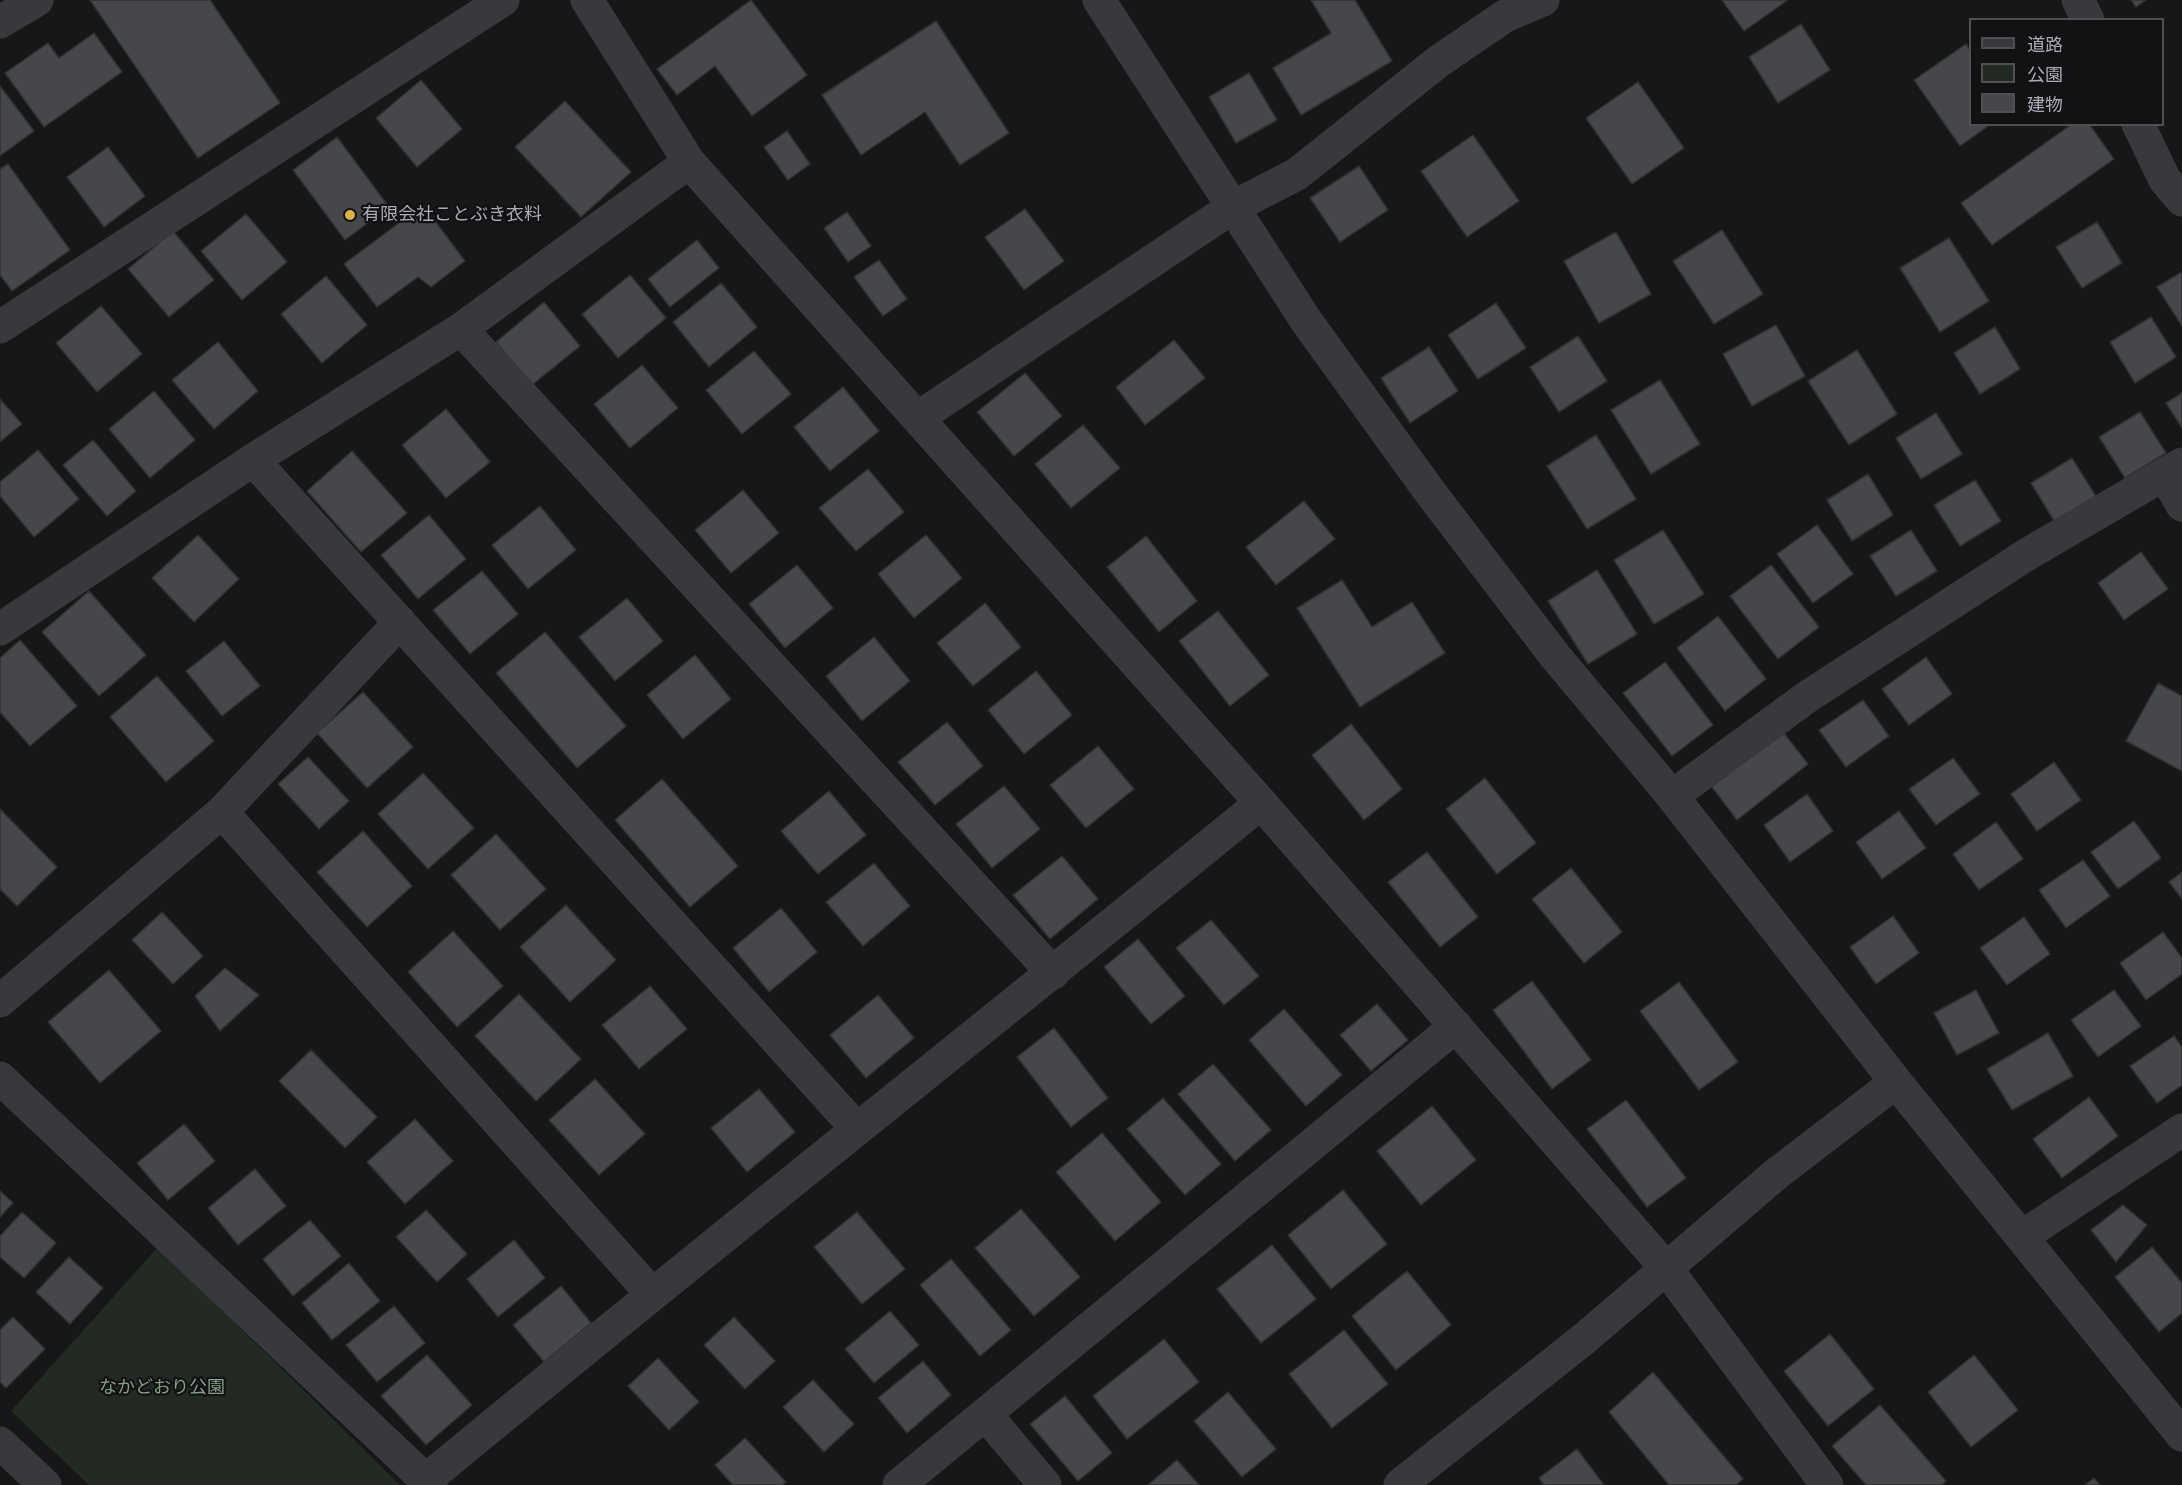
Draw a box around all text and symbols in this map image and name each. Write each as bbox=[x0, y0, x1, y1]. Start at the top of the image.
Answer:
legend bbox=[1969, 18, 2164, 126]
text: 道路 bbox=[2027, 35, 2063, 55]
text: 公園 bbox=[2027, 65, 2063, 85]
text: 建物 bbox=[2027, 95, 2063, 115]
place label: 有限会社ことぶき衣料 bbox=[362, 204, 542, 226]
marker: 有限会社ことぶき衣料 bbox=[343, 208, 357, 222]
park label: なかどおり公園 bbox=[99, 1377, 225, 1399]

